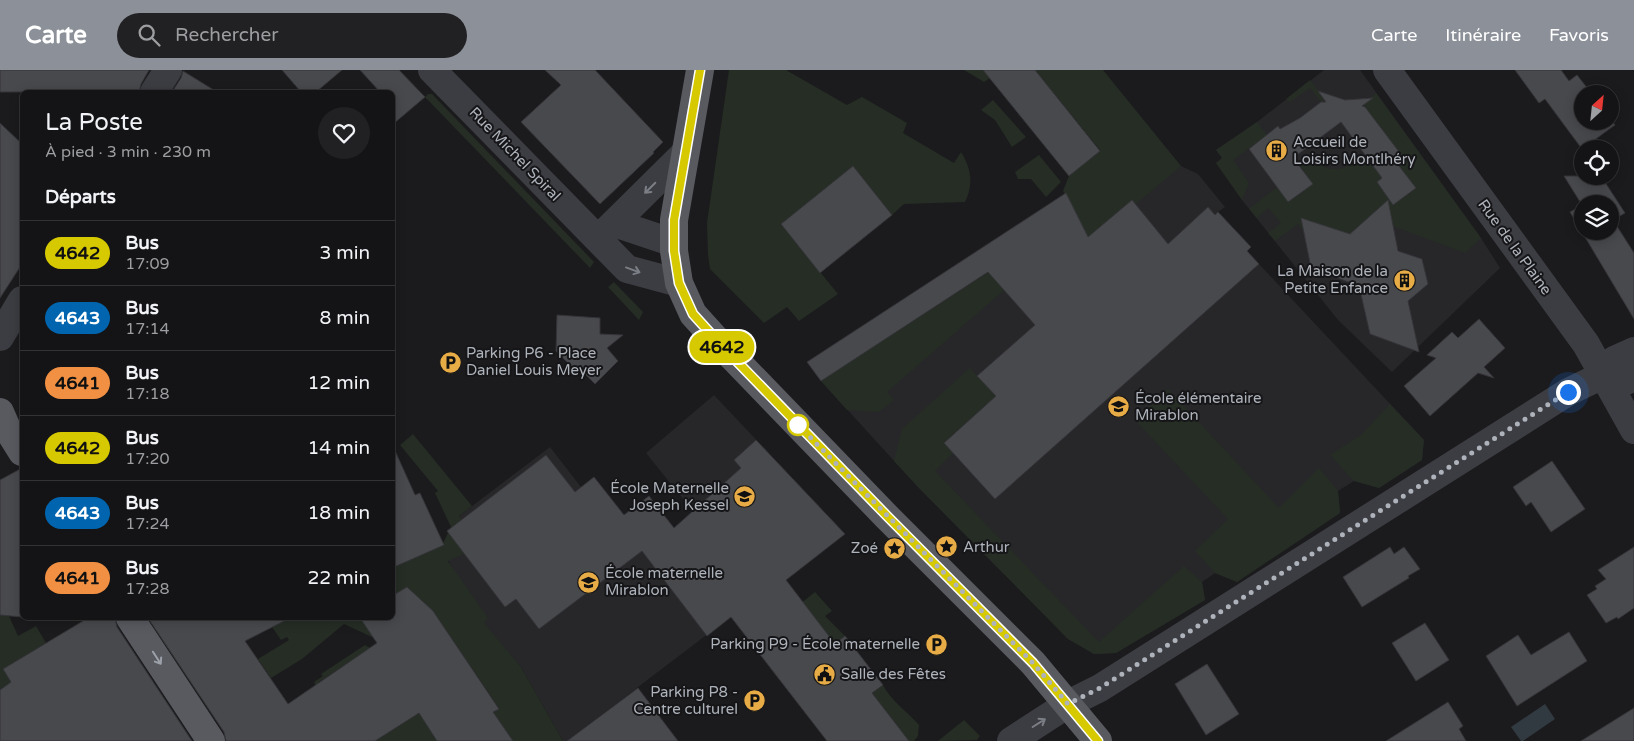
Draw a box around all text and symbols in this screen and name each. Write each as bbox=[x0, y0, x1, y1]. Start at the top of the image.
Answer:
search box bbox=[117, 13, 467, 58]
text: Carte bbox=[25, 21, 87, 50]
icon: search bbox=[135, 21, 163, 49]
text: Rechercher bbox=[175, 24, 278, 46]
text: Carte bbox=[1371, 24, 1417, 46]
text: Itinéraire bbox=[1445, 24, 1521, 46]
text: Favoris bbox=[1549, 24, 1609, 46]
north arrow bbox=[1574, 85, 1619, 130]
map controls bbox=[1574, 85, 1619, 240]
street label: Rue Michel Spiral bbox=[466, 103, 564, 205]
button: heart bbox=[318, 107, 370, 159]
text: La Poste bbox=[45, 108, 143, 137]
place label: Accueil de Loisirs Montlhéry bbox=[1293, 133, 1416, 168]
building icon: Accueil de Loisirs Montlhéry bbox=[1265, 139, 1289, 163]
button: locate bbox=[1574, 140, 1619, 185]
text: À pied · 3 min · 230 m bbox=[45, 142, 211, 162]
one-way arrow bbox=[643, 182, 656, 194]
text: Départs bbox=[45, 186, 116, 208]
button: layers bbox=[1574, 195, 1619, 240]
street label: Rue de la Plaine bbox=[1474, 196, 1556, 298]
text: Bus bbox=[125, 232, 159, 254]
text: 4642 bbox=[55, 242, 100, 264]
text: 3 min bbox=[319, 242, 370, 264]
text: 17:09 bbox=[125, 254, 170, 274]
place label: La Maison de la Petite Enfance bbox=[1277, 262, 1388, 297]
one-way arrow bbox=[625, 266, 640, 275]
building icon: La Maison de la Petite Enfance bbox=[1392, 268, 1416, 292]
text: Bus bbox=[125, 297, 159, 319]
text: 4643 bbox=[55, 307, 100, 329]
text: 8 min bbox=[319, 307, 370, 329]
text: 17:14 bbox=[125, 319, 170, 339]
line badge: 4642 bbox=[687, 331, 757, 363]
text: 4642 bbox=[699, 336, 745, 358]
place label: Parking P6 - Place Daniel Louis Meyer bbox=[466, 344, 601, 379]
parking icon: Parking P6 - Place Daniel Louis Meyer bbox=[438, 350, 462, 374]
text: Bus bbox=[125, 362, 159, 384]
text: 4641 bbox=[55, 372, 100, 394]
text: 12 min bbox=[307, 372, 370, 394]
your location bbox=[1556, 380, 1581, 405]
text: 17:18 bbox=[125, 384, 170, 404]
place label: École élémentaire Mirablon bbox=[1135, 389, 1261, 424]
school or university icon: École élémentaire Mirablon bbox=[1107, 395, 1131, 419]
unlabelled marker bbox=[787, 414, 809, 436]
text: Bus bbox=[125, 427, 159, 449]
text: 4642 bbox=[55, 437, 100, 459]
text: 14 min bbox=[307, 437, 370, 459]
text: 17:20 bbox=[125, 449, 170, 469]
place label: École Maternelle Joseph Kessel bbox=[610, 479, 729, 514]
school or university icon: École Maternelle Joseph Kessel bbox=[733, 485, 757, 509]
text: Bus bbox=[125, 492, 159, 514]
text: 4643 bbox=[55, 502, 100, 524]
text: 18 min bbox=[307, 502, 370, 524]
text: 17:24 bbox=[125, 514, 170, 534]
place icon: Arthur bbox=[935, 535, 959, 559]
place icon: Zoé bbox=[882, 536, 906, 560]
place label: Arthur bbox=[963, 538, 1010, 556]
place label: Zoé bbox=[851, 539, 878, 557]
text: Bus bbox=[125, 557, 159, 579]
place label: École maternelle Mirablon bbox=[605, 564, 723, 599]
text: 4641 bbox=[55, 567, 100, 589]
text: 22 min bbox=[307, 567, 370, 589]
school or university icon: École maternelle Mirablon bbox=[577, 570, 601, 594]
text: 17:28 bbox=[125, 579, 170, 599]
parking icon: Parking P9 - École maternelle bbox=[924, 632, 948, 656]
place label: Parking P9 - École maternelle bbox=[710, 635, 920, 653]
one-way arrow bbox=[152, 651, 162, 665]
public building icon: Salle des Fêtes bbox=[813, 662, 837, 686]
place label: Salle des Fêtes bbox=[841, 665, 946, 683]
place label: Parking P8 - Centre culturel bbox=[633, 683, 738, 718]
parking icon: Parking P8 - Centre culturel bbox=[742, 689, 766, 713]
one-way arrow bbox=[1032, 717, 1046, 727]

